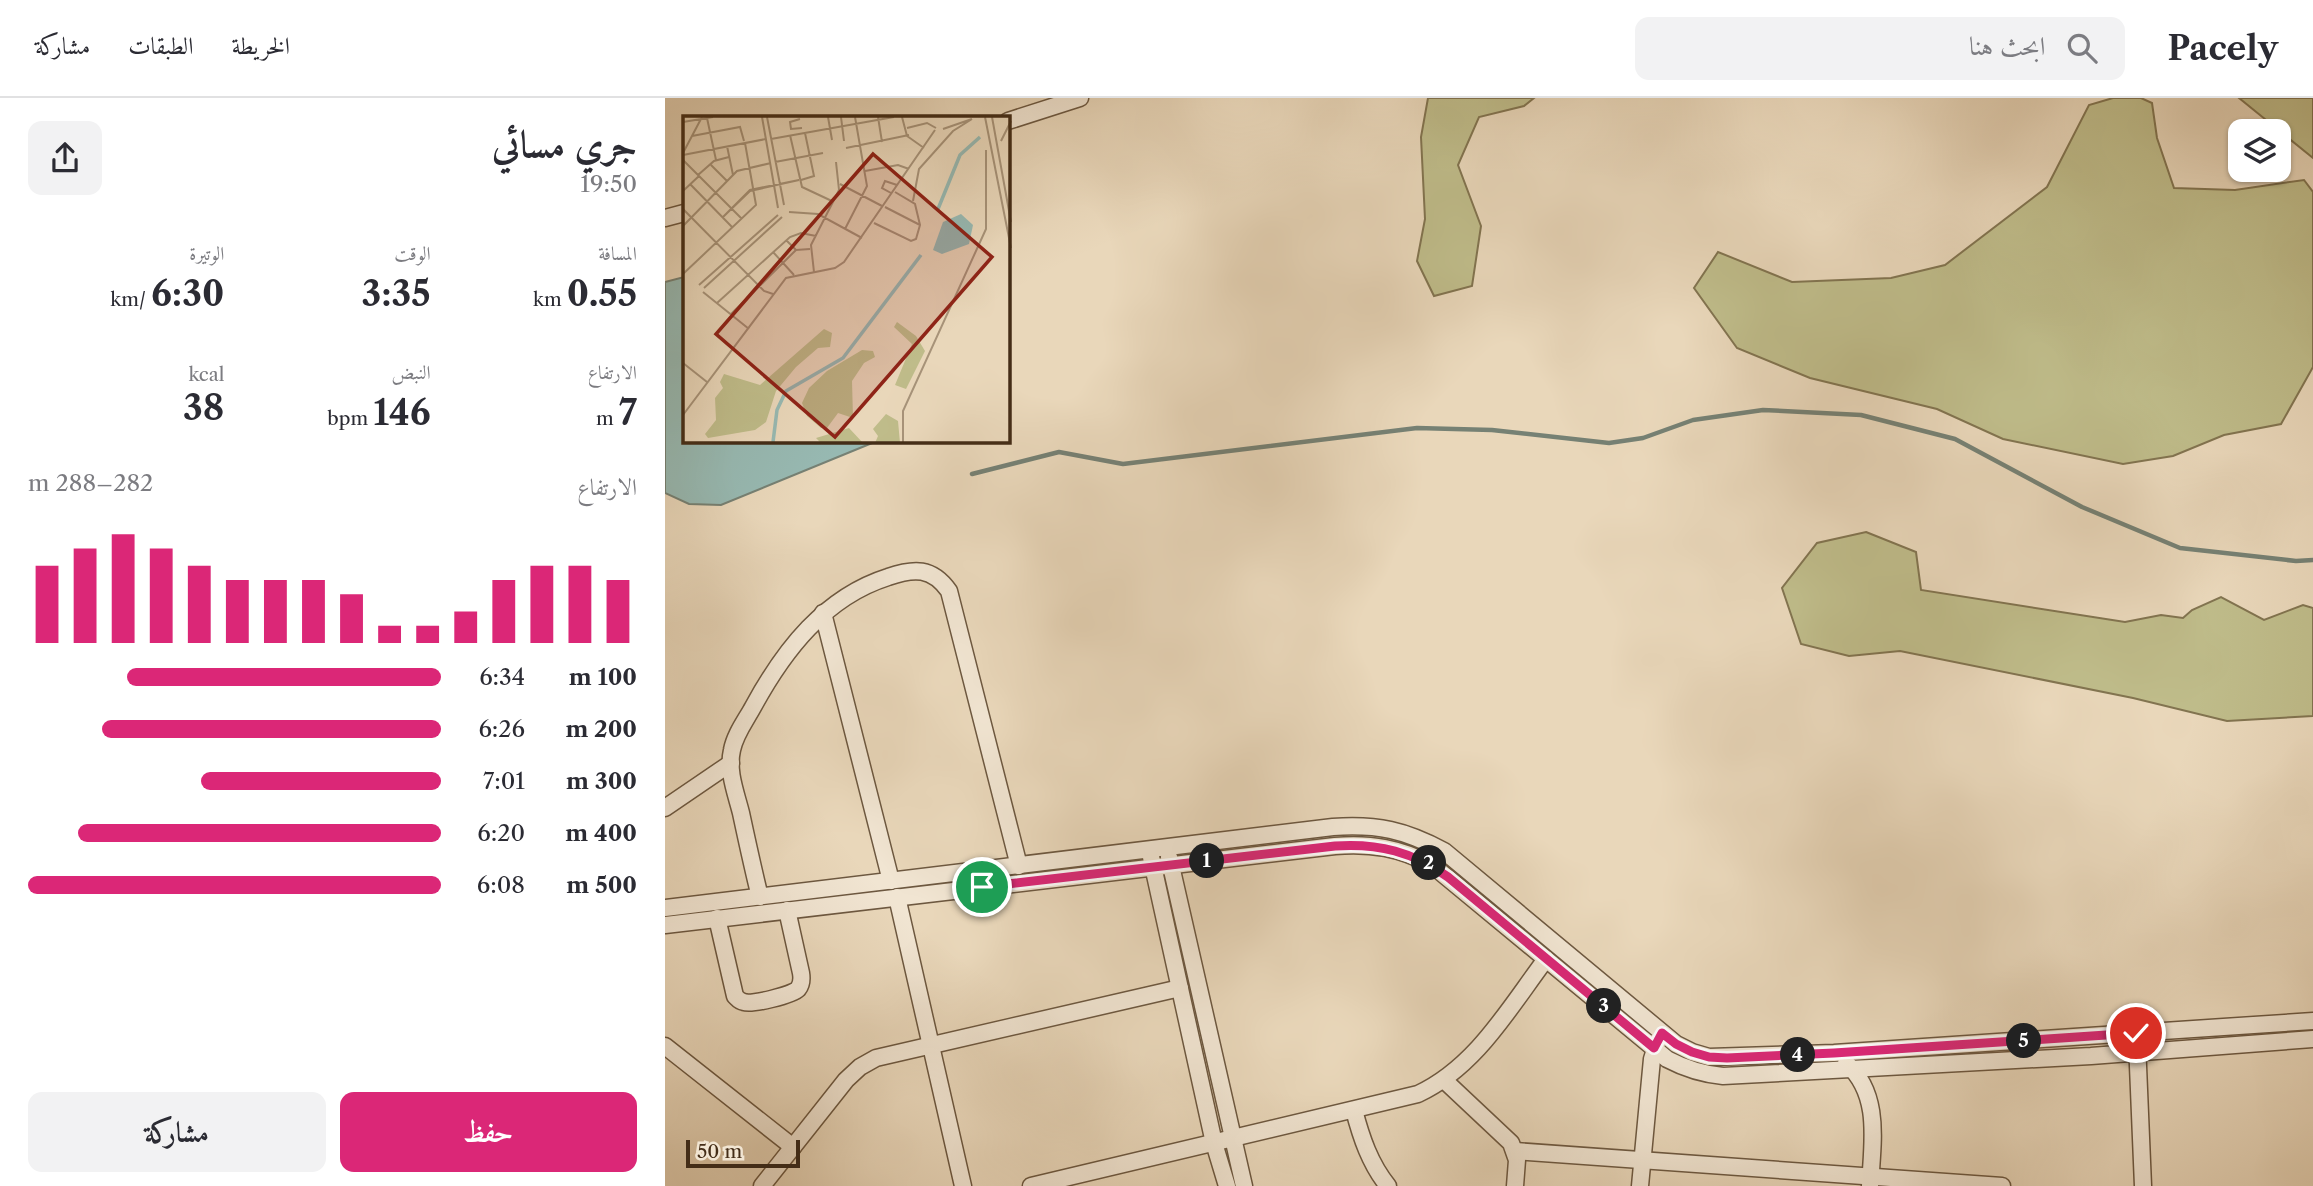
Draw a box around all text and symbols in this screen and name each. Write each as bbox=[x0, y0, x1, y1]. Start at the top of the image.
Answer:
search box bbox=[1635, 17, 2125, 80]
text: Pacely bbox=[2167, 28, 2278, 69]
icon: search bbox=[2063, 29, 2101, 67]
text: ابحث هنا bbox=[1969, 30, 2045, 62]
text: مشاركة bbox=[35, 31, 90, 60]
text: الطبقات bbox=[128, 31, 194, 60]
text: الخريطة bbox=[232, 31, 290, 60]
inset map bbox=[683, 116, 1010, 443]
map controls bbox=[2228, 119, 2291, 182]
button: layers bbox=[2228, 119, 2291, 182]
text: جري مسائي bbox=[492, 120, 637, 167]
button: share bbox=[28, 121, 102, 195]
text: 19:50 bbox=[580, 170, 637, 198]
text: الوتيرة bbox=[189, 242, 224, 265]
text: الوقت bbox=[394, 242, 431, 265]
text: المسافة bbox=[598, 242, 637, 265]
text: 6:30 bbox=[151, 272, 224, 315]
text: 3:35 bbox=[361, 272, 431, 315]
text: 0.55 bbox=[567, 272, 637, 315]
text: /km bbox=[110, 288, 151, 311]
text: km bbox=[533, 288, 567, 311]
text: النبض bbox=[392, 361, 431, 384]
text: الارتفاع bbox=[588, 361, 637, 384]
text: kcal bbox=[188, 363, 224, 386]
text: 38 bbox=[183, 386, 224, 429]
text: 146 bbox=[373, 391, 431, 434]
text: 7 bbox=[619, 391, 637, 434]
text: bpm bbox=[327, 407, 373, 430]
text: m bbox=[596, 407, 619, 430]
text: 282–288 m bbox=[28, 469, 153, 497]
text: الارتفاع bbox=[577, 473, 637, 501]
text: 6:34 bbox=[479, 663, 525, 691]
text: 100 m bbox=[569, 663, 637, 691]
text: 6:26 bbox=[478, 715, 525, 743]
text: 200 m bbox=[565, 715, 637, 743]
text: 7:01 bbox=[483, 767, 525, 795]
text: 300 m bbox=[566, 767, 637, 795]
text: 6:20 bbox=[477, 819, 525, 847]
text: 400 m bbox=[565, 819, 637, 847]
pin: 1 bbox=[1189, 844, 1225, 878]
pin: 2 bbox=[1411, 846, 1447, 880]
text: 1 bbox=[1202, 849, 1211, 872]
text: 2 bbox=[1423, 851, 1434, 874]
pin bbox=[952, 857, 1012, 917]
icon: arrive bbox=[963, 868, 1001, 906]
text: 6:08 bbox=[477, 871, 525, 899]
text: 500 m bbox=[566, 871, 637, 899]
pin: 3 bbox=[1587, 988, 1621, 1024]
text: 3 bbox=[1598, 994, 1609, 1017]
pin bbox=[2106, 1003, 2166, 1063]
icon: check bbox=[2117, 1014, 2155, 1052]
pin: 5 bbox=[2007, 1024, 2041, 1058]
text: 5 bbox=[2018, 1029, 2029, 1052]
pin: 4 bbox=[1781, 1038, 1815, 1072]
text: 4 bbox=[1792, 1043, 1803, 1066]
button: مشاركة bbox=[28, 1092, 326, 1172]
button: حفظ bbox=[340, 1092, 637, 1172]
scale bar bbox=[686, 1137, 800, 1169]
text: 50 m bbox=[697, 1140, 742, 1163]

